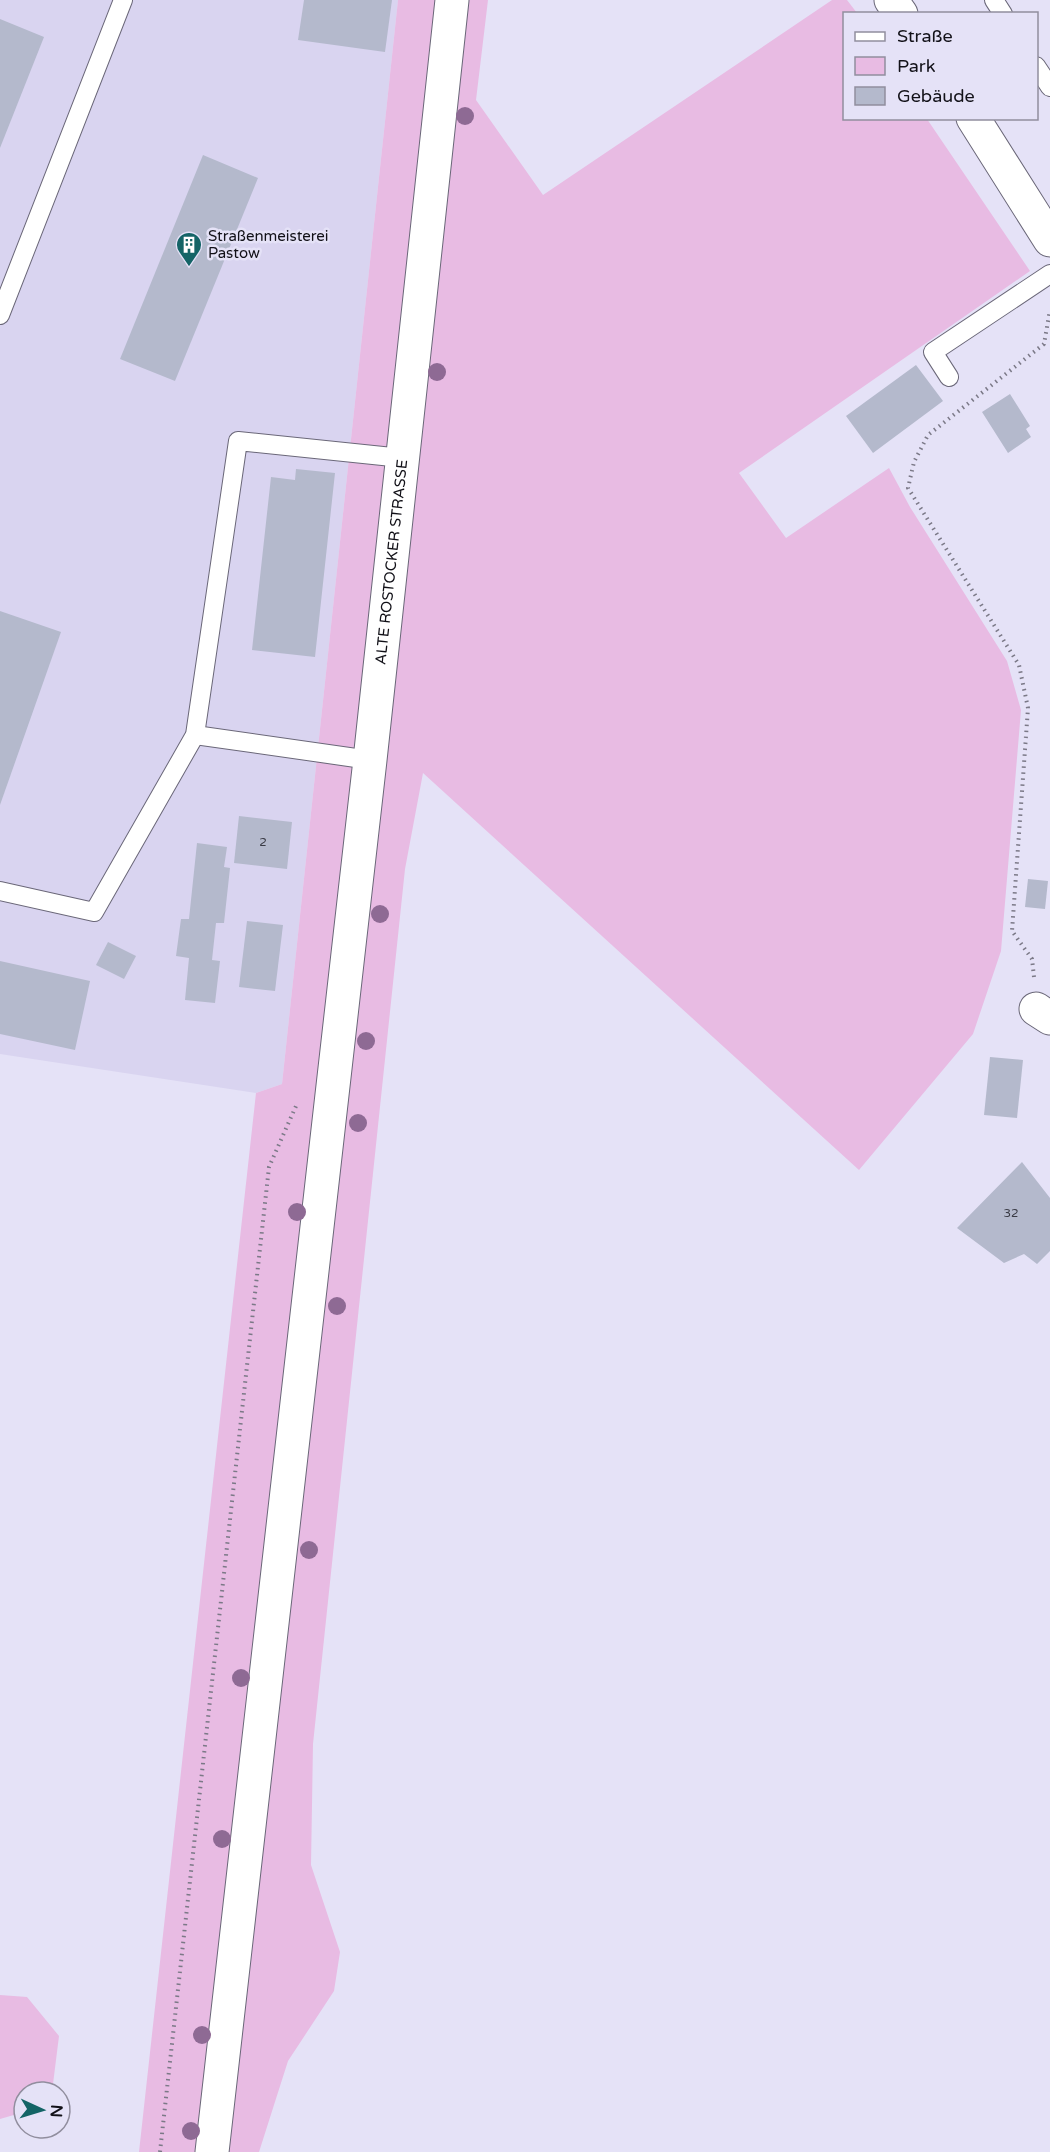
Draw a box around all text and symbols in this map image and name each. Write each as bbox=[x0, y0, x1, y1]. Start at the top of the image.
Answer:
legend bbox=[843, 12, 1038, 120]
text: Straße bbox=[897, 25, 953, 47]
text: Park bbox=[897, 55, 936, 77]
text: Gebäude bbox=[897, 85, 975, 107]
place label: Straßenmeisterei Pastow bbox=[208, 227, 329, 262]
building icon: Straßenmeisterei Pastow bbox=[174, 230, 204, 268]
street label: ALTE ROSTOCKER STRASSE bbox=[371, 459, 411, 666]
house number: 2 bbox=[259, 835, 267, 849]
house number: 32 bbox=[1003, 1206, 1019, 1220]
north arrow bbox=[12, 2080, 72, 2140]
text: N bbox=[46, 2104, 66, 2118]

